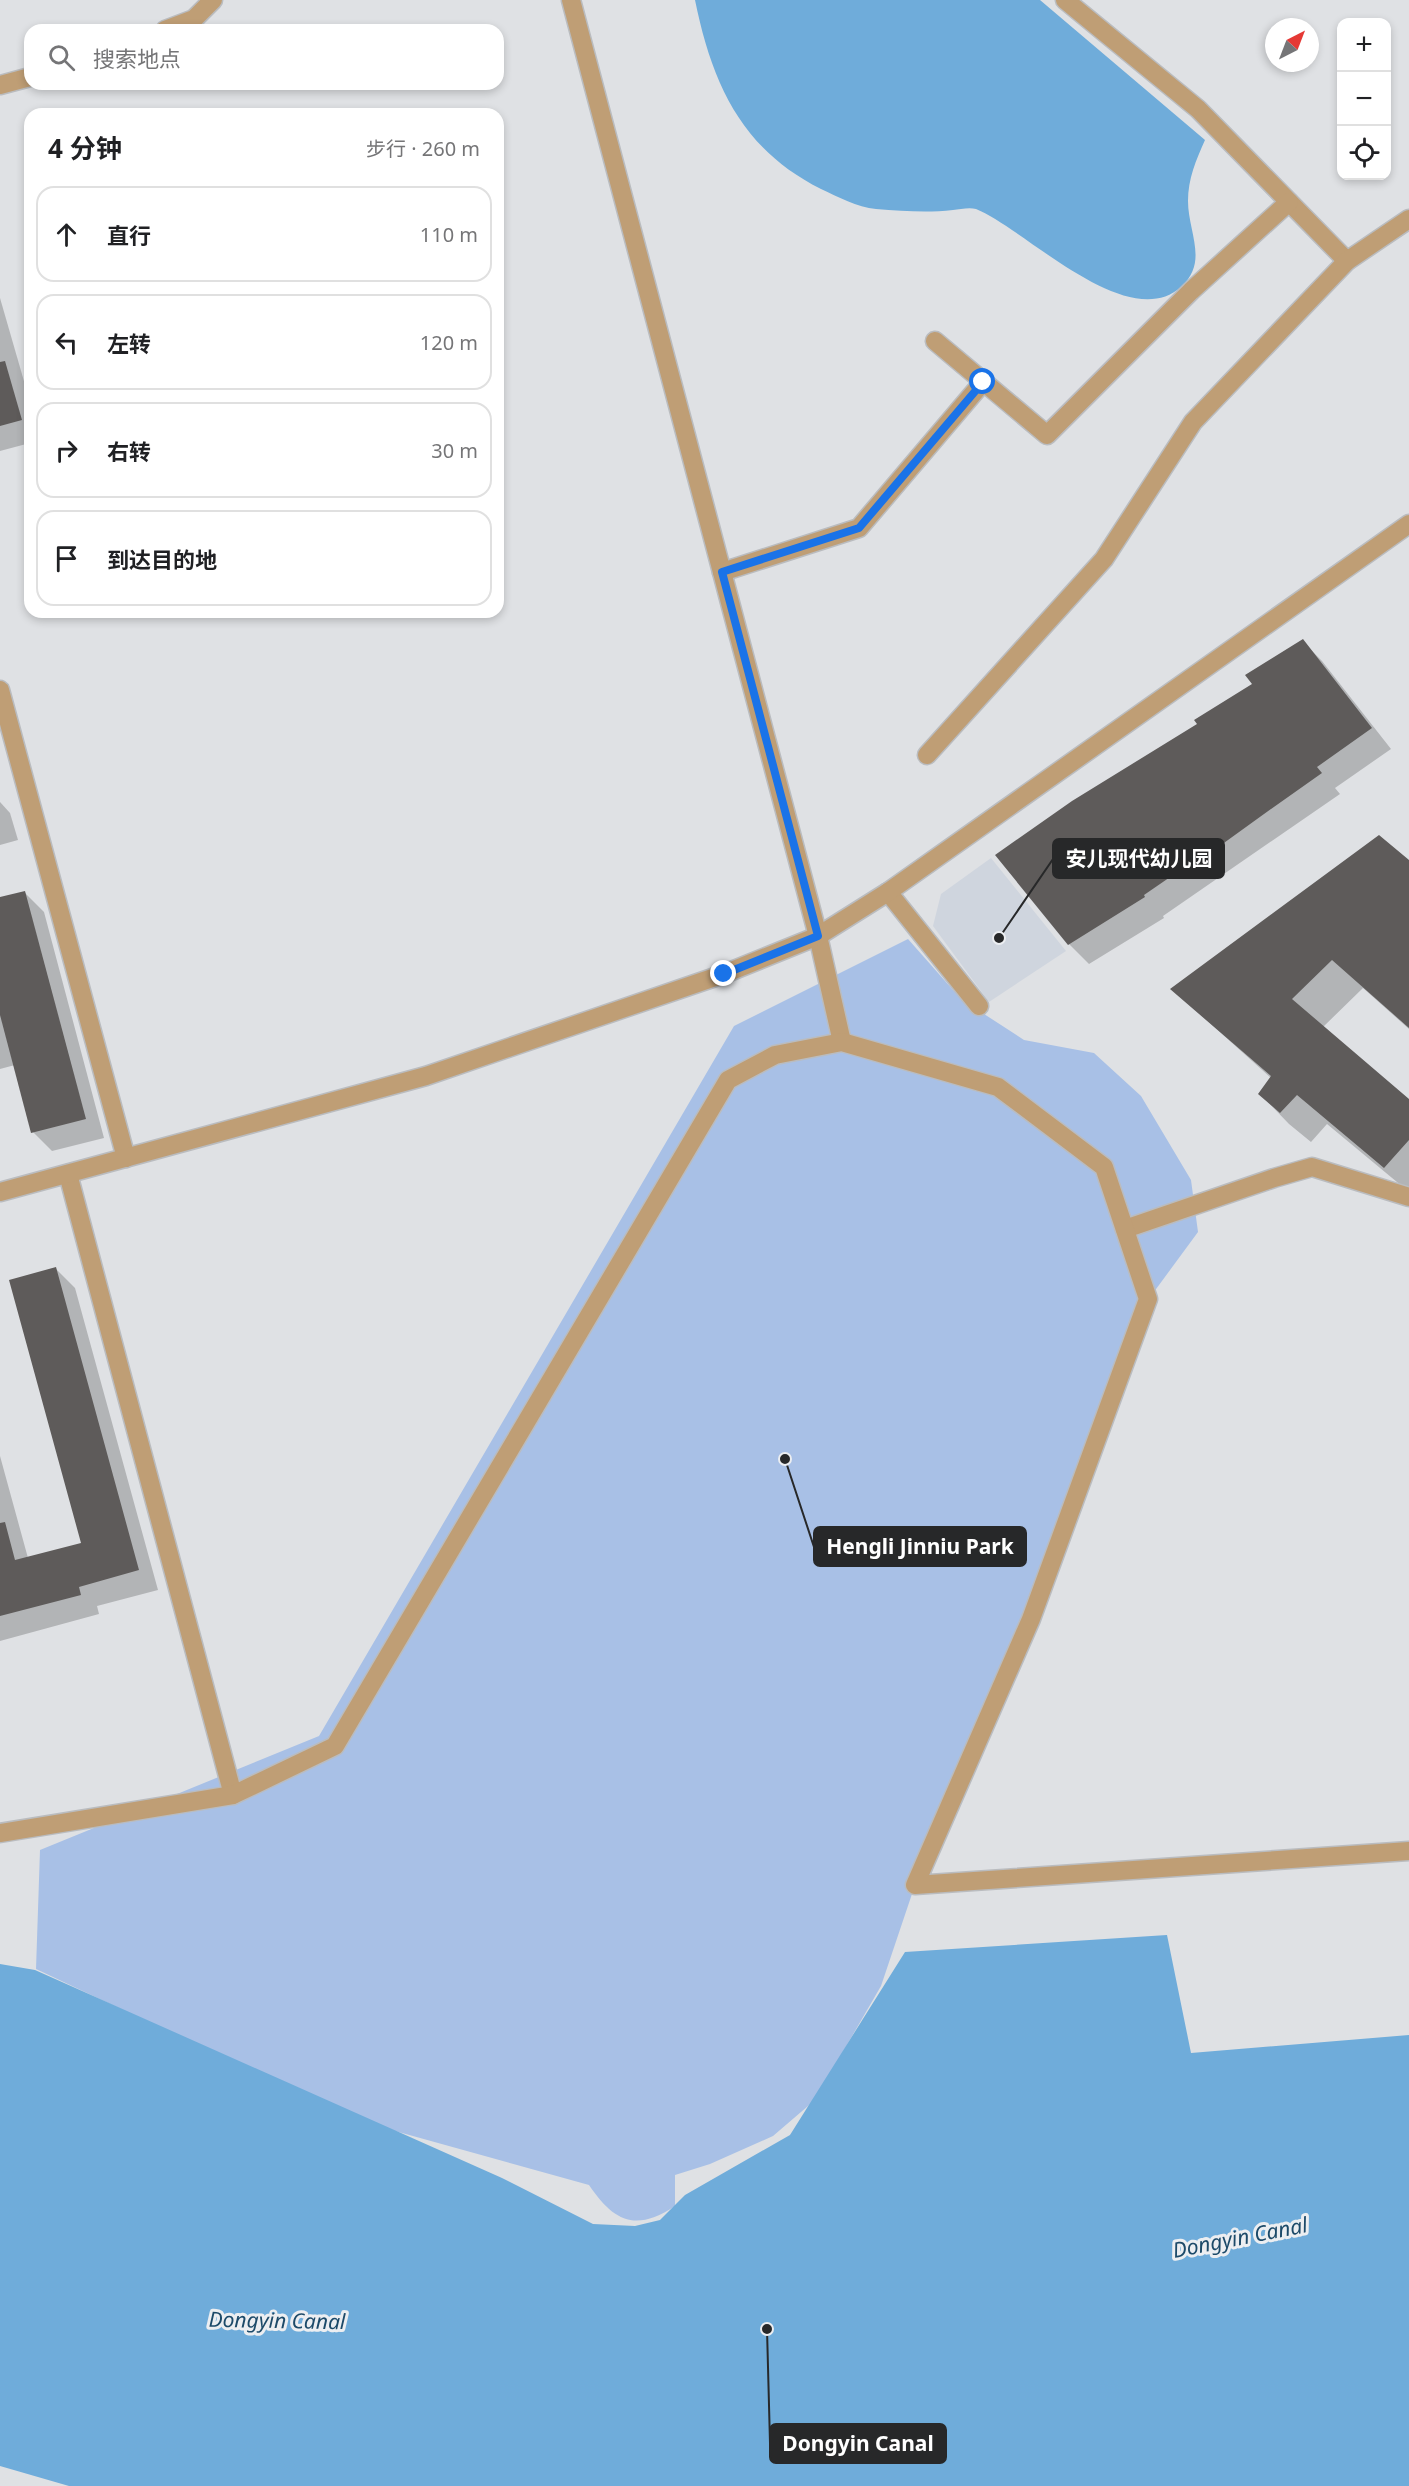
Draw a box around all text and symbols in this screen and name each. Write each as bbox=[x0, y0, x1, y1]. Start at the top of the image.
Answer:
north arrow bbox=[1265, 18, 1319, 72]
map controls bbox=[1337, 18, 1391, 180]
button: + bbox=[1337, 18, 1391, 72]
search box bbox=[24, 24, 504, 90]
icon: search bbox=[45, 41, 78, 74]
text: 搜索地点 bbox=[93, 43, 181, 73]
button: − bbox=[1337, 72, 1391, 126]
button: locate bbox=[1337, 126, 1391, 180]
text: 4 分钟 bbox=[48, 130, 122, 166]
text: 步行 · 260 m bbox=[366, 135, 480, 162]
icon: ahead bbox=[50, 218, 83, 251]
text: 直行 bbox=[107, 220, 151, 250]
text: 110 m bbox=[420, 221, 478, 248]
icon: left bbox=[50, 326, 83, 359]
text: 左转 bbox=[107, 328, 151, 358]
text: 120 m bbox=[420, 329, 478, 356]
route start bbox=[969, 368, 995, 394]
icon: right bbox=[50, 434, 83, 467]
text: 右转 bbox=[107, 436, 151, 466]
text: 30 m bbox=[431, 437, 478, 464]
icon: arrive bbox=[50, 542, 83, 575]
text: 到达目的地 bbox=[107, 544, 217, 574]
callout: 安儿现代幼儿园 bbox=[1053, 839, 1224, 878]
text: 安儿现代幼儿园 bbox=[1066, 844, 1213, 872]
route end bbox=[710, 960, 736, 986]
callout: Hengli Jinniu Park bbox=[814, 1527, 1026, 1566]
text: Hengli Jinniu Park bbox=[826, 1532, 1015, 1560]
water label: Dongyin Canal bbox=[1170, 2210, 1310, 2264]
water label: Dongyin Canal bbox=[208, 2305, 346, 2335]
callout: Dongyin Canal bbox=[770, 2424, 946, 2463]
text: Dongyin Canal bbox=[782, 2429, 934, 2457]

